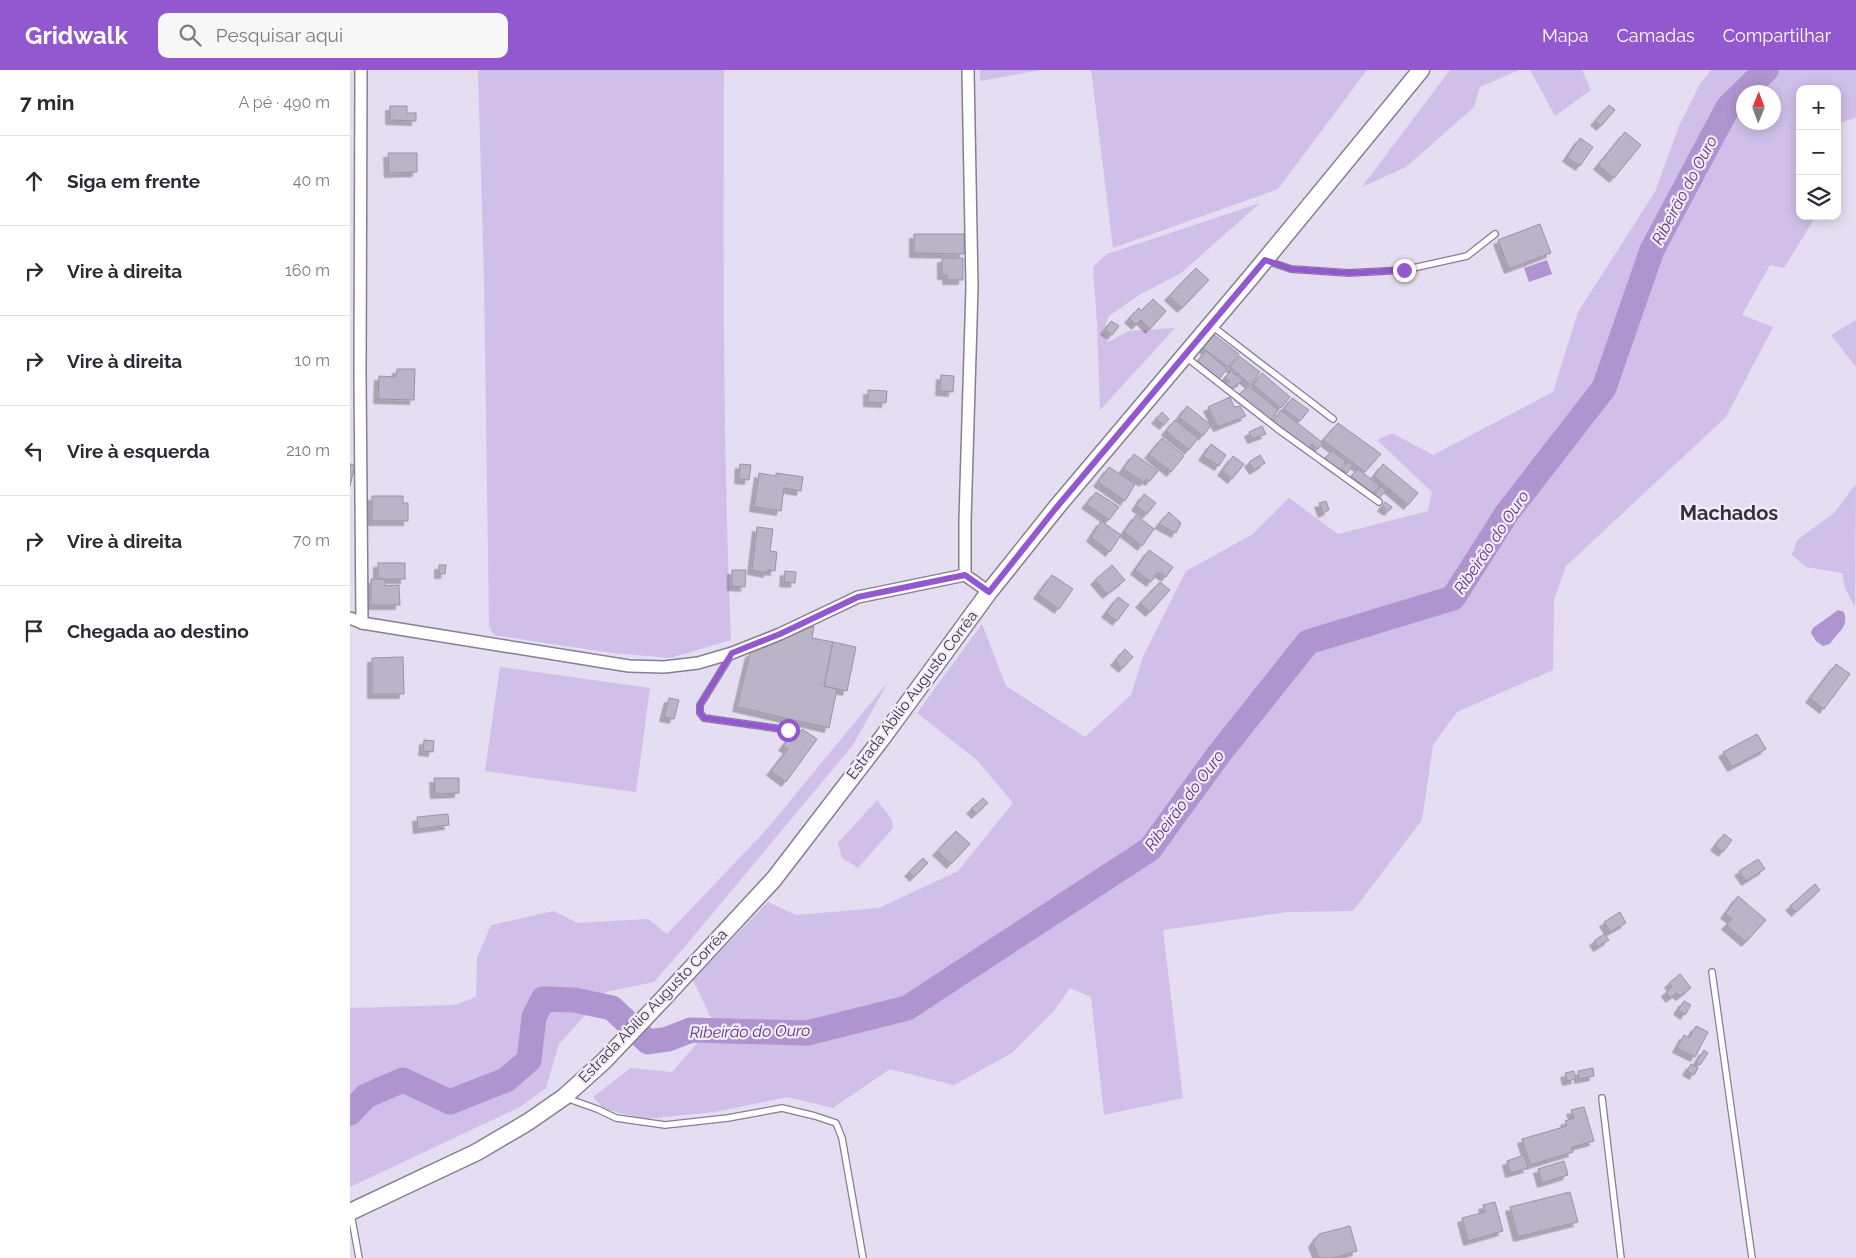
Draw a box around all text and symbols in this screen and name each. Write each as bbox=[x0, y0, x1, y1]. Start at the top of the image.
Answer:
search box bbox=[158, 13, 508, 58]
text: Gridwalk bbox=[25, 21, 128, 50]
icon: search bbox=[176, 21, 204, 49]
text: Pesquisar aqui bbox=[216, 24, 343, 46]
text: Mapa bbox=[1542, 25, 1588, 46]
text: Camadas bbox=[1616, 25, 1695, 46]
text: Compartilhar bbox=[1723, 25, 1831, 46]
north arrow bbox=[1736, 85, 1781, 130]
map controls bbox=[1796, 85, 1841, 220]
button: + bbox=[1796, 85, 1841, 130]
text: 7 min bbox=[20, 90, 74, 115]
text: A pé · 490 m bbox=[238, 93, 330, 112]
button: − bbox=[1796, 130, 1841, 175]
water label: Ribeirão do Ouro bbox=[1648, 133, 1721, 248]
icon: ahead bbox=[20, 167, 48, 195]
text: Siga em frente bbox=[67, 170, 200, 192]
text: 40 m bbox=[293, 171, 330, 190]
button: layers bbox=[1796, 175, 1841, 220]
icon: right bbox=[20, 257, 48, 285]
route end bbox=[1393, 259, 1416, 282]
text: Vire à direita bbox=[67, 260, 182, 282]
text: 160 m bbox=[285, 261, 330, 280]
icon: right bbox=[20, 347, 48, 375]
text: Vire à direita bbox=[67, 350, 182, 372]
text: 10 m bbox=[295, 351, 330, 370]
icon: left bbox=[20, 437, 48, 465]
text: Vire à esquerda bbox=[67, 440, 210, 462]
text: 210 m bbox=[286, 441, 330, 460]
water label: Ribeirão do Ouro bbox=[1450, 487, 1533, 598]
district label: Machados bbox=[1680, 501, 1778, 525]
icon: right bbox=[20, 527, 48, 555]
text: Vire à direita bbox=[67, 530, 182, 552]
text: 70 m bbox=[293, 531, 330, 550]
street label: Estrada Abílio Augusto Corrêa bbox=[843, 607, 981, 783]
icon: arrive bbox=[20, 617, 48, 645]
text: Chegada ao destino bbox=[67, 620, 249, 642]
route start bbox=[777, 719, 800, 742]
water label: Ribeirão do Ouro bbox=[1141, 746, 1228, 854]
street label: Estrada Abílio Augusto Corrêa bbox=[575, 926, 731, 1086]
water label: Ribeirão do Ouro bbox=[690, 1021, 810, 1042]

